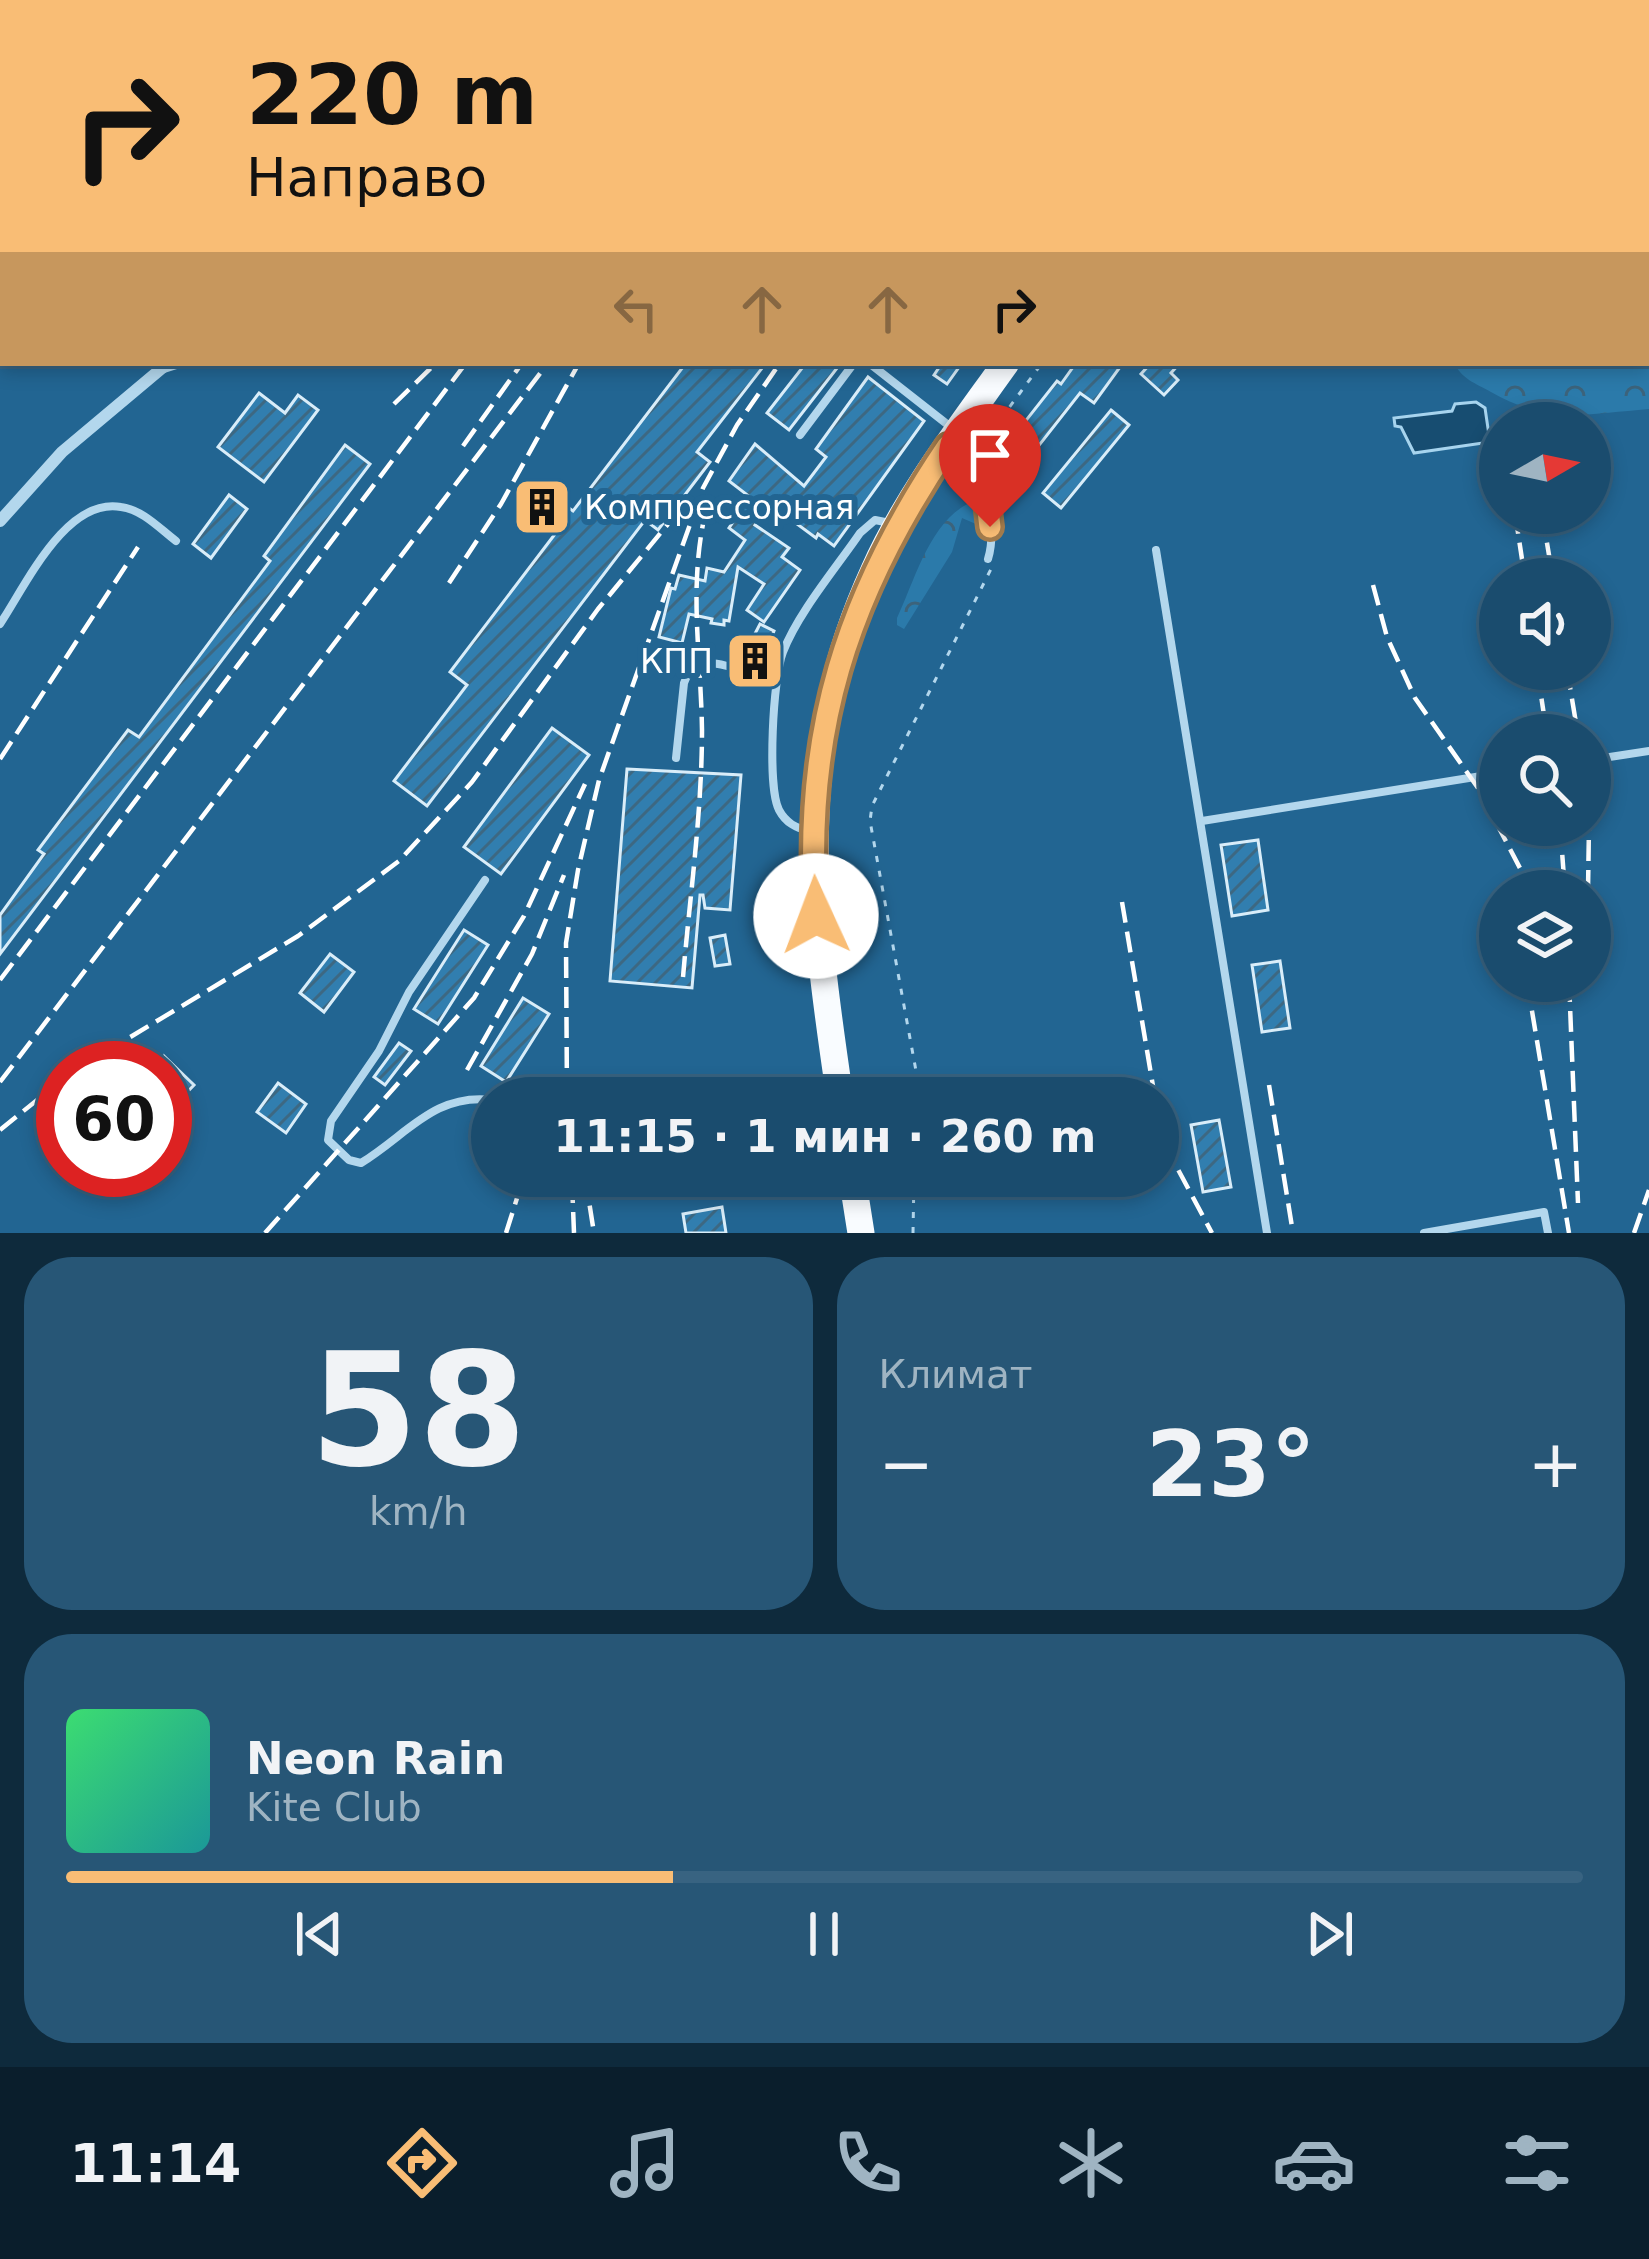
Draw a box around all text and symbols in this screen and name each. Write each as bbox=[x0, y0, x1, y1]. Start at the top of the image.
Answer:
text: 220 m bbox=[246, 46, 538, 144]
icon: right bbox=[48, 48, 204, 204]
text: Направо bbox=[246, 146, 487, 209]
icon: left bbox=[603, 276, 669, 342]
icon: ahead bbox=[729, 276, 795, 342]
icon: ahead bbox=[855, 276, 921, 342]
icon: right bbox=[981, 276, 1047, 342]
north arrow bbox=[1479, 402, 1611, 534]
map controls bbox=[1479, 402, 1611, 1002]
pin bbox=[939, 404, 1041, 527]
icon: arrive bbox=[957, 422, 1023, 488]
building icon: Компрессорная bbox=[511, 476, 573, 538]
place label: Компрессорная bbox=[584, 488, 854, 527]
button: sound bbox=[1479, 558, 1611, 690]
building icon: КПП bbox=[724, 630, 786, 692]
place label: КПП bbox=[640, 642, 713, 681]
button: search bbox=[1479, 714, 1611, 846]
position arrow bbox=[753, 853, 879, 979]
button: layers bbox=[1479, 870, 1611, 1002]
speed limit sign: 60 bbox=[36, 1041, 192, 1197]
text: 11:15 · 1 мин · 260 m bbox=[554, 1110, 1096, 1163]
text: 58 bbox=[310, 1320, 527, 1502]
text: Климат bbox=[879, 1352, 1033, 1397]
text: 23° bbox=[1146, 1412, 1316, 1517]
text: − bbox=[879, 1426, 934, 1503]
text: + bbox=[1528, 1426, 1583, 1503]
text: km/h bbox=[369, 1489, 467, 1534]
text: Neon Rain bbox=[246, 1732, 505, 1785]
text: Kite Club bbox=[246, 1785, 422, 1830]
icon: previous bbox=[286, 1901, 352, 1967]
icon: pause bbox=[791, 1901, 857, 1967]
icon: next bbox=[1297, 1901, 1363, 1967]
icon: directions bbox=[380, 2121, 464, 2205]
icon: music bbox=[603, 2121, 687, 2205]
icon: phone bbox=[826, 2121, 910, 2205]
icon: climate bbox=[1049, 2121, 1133, 2205]
icon: car bbox=[1272, 2121, 1356, 2205]
icon: filters bbox=[1495, 2121, 1579, 2205]
text: 11:14 bbox=[70, 2132, 241, 2195]

